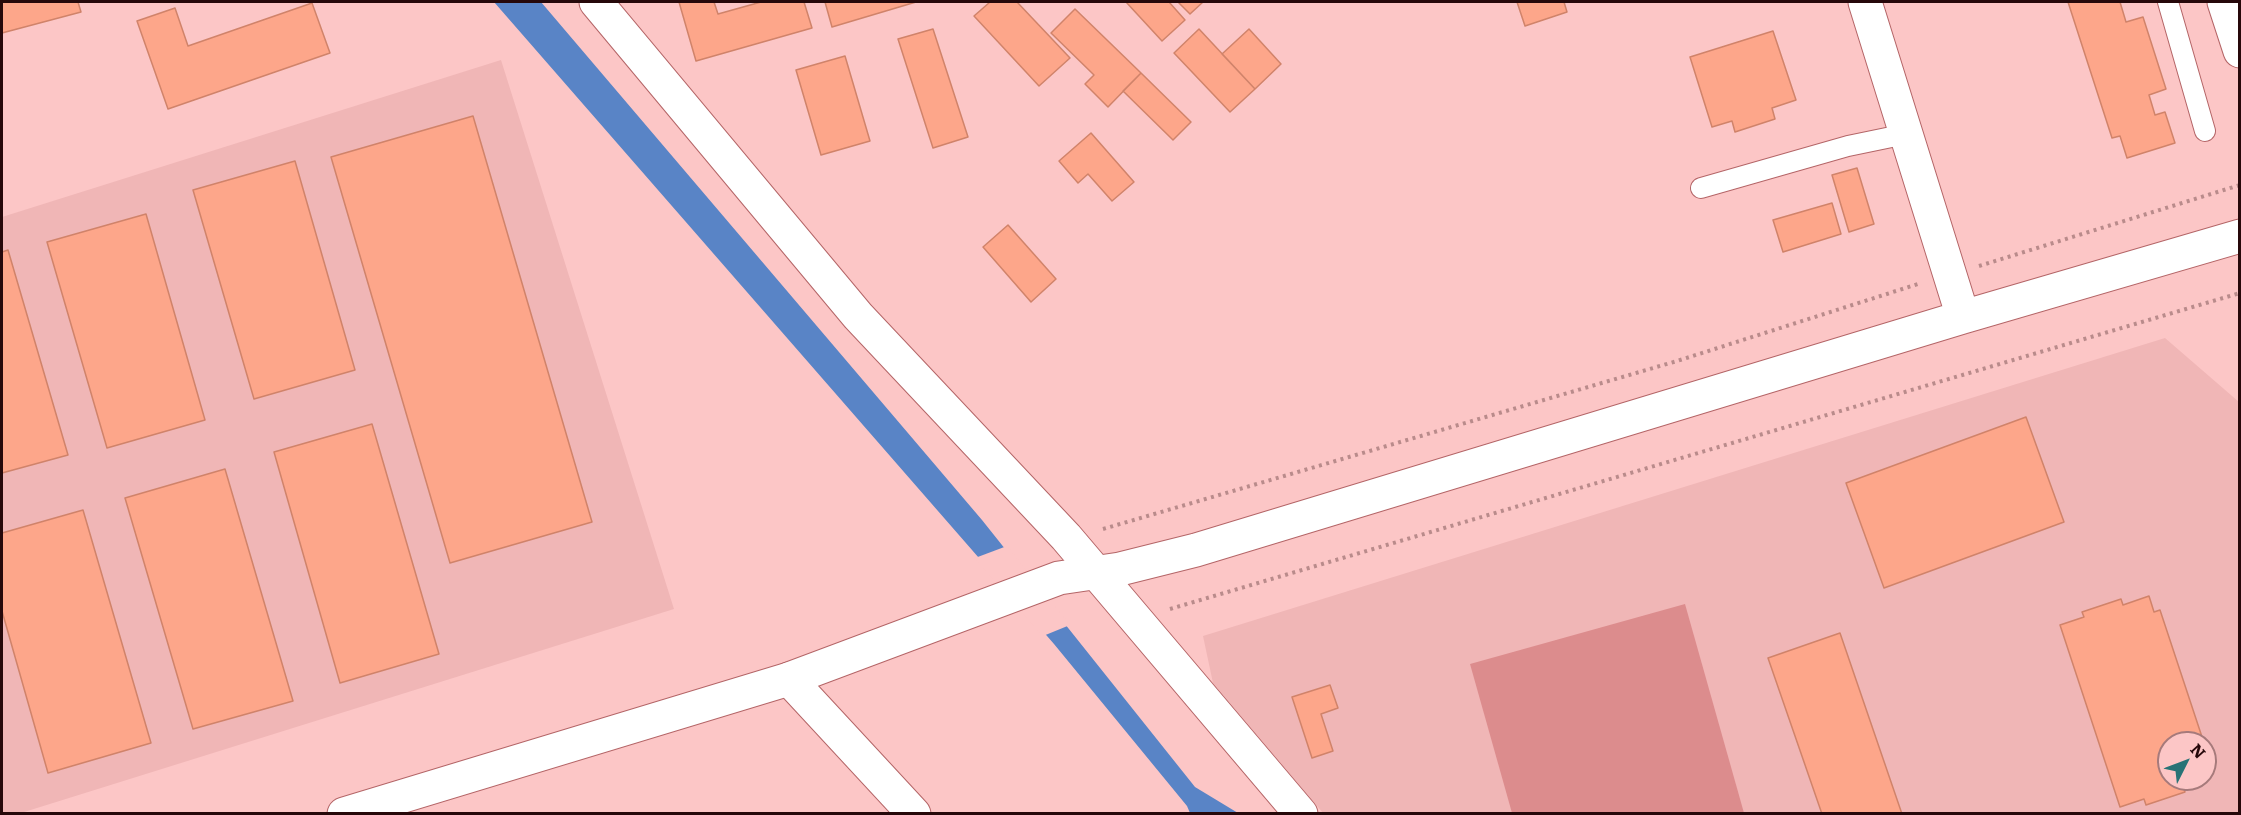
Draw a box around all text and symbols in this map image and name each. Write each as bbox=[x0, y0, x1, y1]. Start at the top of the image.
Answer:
north arrow bbox=[2157, 731, 2217, 791]
text: N bbox=[2185, 737, 2212, 763]

